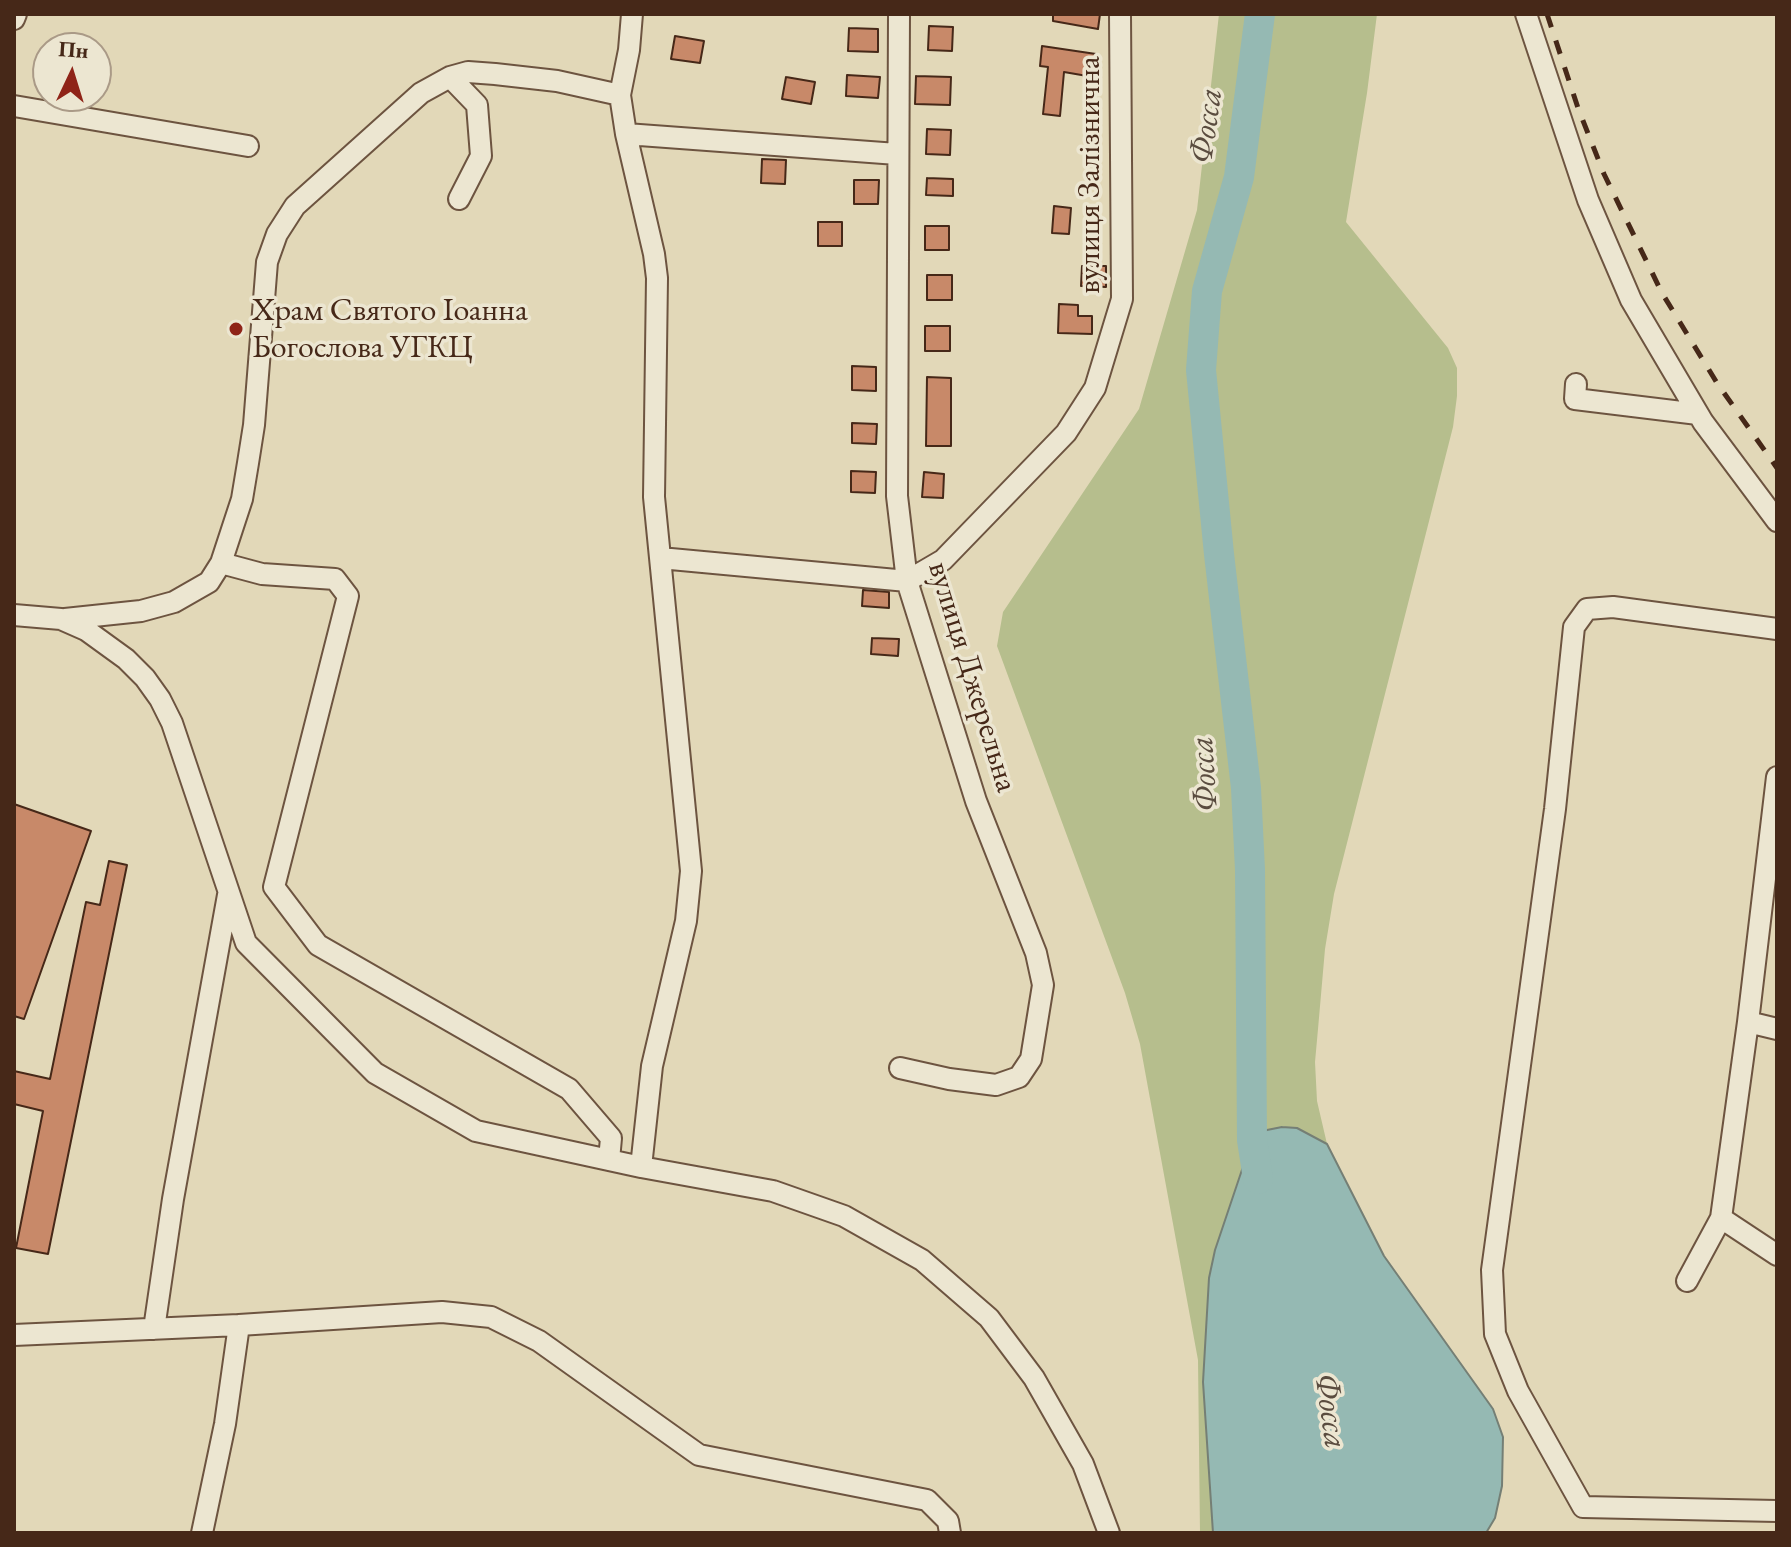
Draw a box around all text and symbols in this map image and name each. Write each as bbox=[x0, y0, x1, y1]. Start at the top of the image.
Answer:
north arrow bbox=[32, 32, 112, 112]
text: Пн bbox=[58, 34, 90, 65]
street label: вулиця Залізнична bbox=[1071, 56, 1109, 294]
water label: Фосса bbox=[1182, 86, 1232, 166]
place label: Храм Святого Іоанна Богослова УГКЦ bbox=[252, 292, 528, 367]
marker: Храм Святого Іоанна Богослова УГКЦ bbox=[227, 320, 245, 338]
street label: вулиця Джерельна bbox=[919, 557, 1025, 797]
water label: Фосса bbox=[1182, 735, 1228, 813]
water label: Фосса bbox=[1305, 1371, 1355, 1451]

